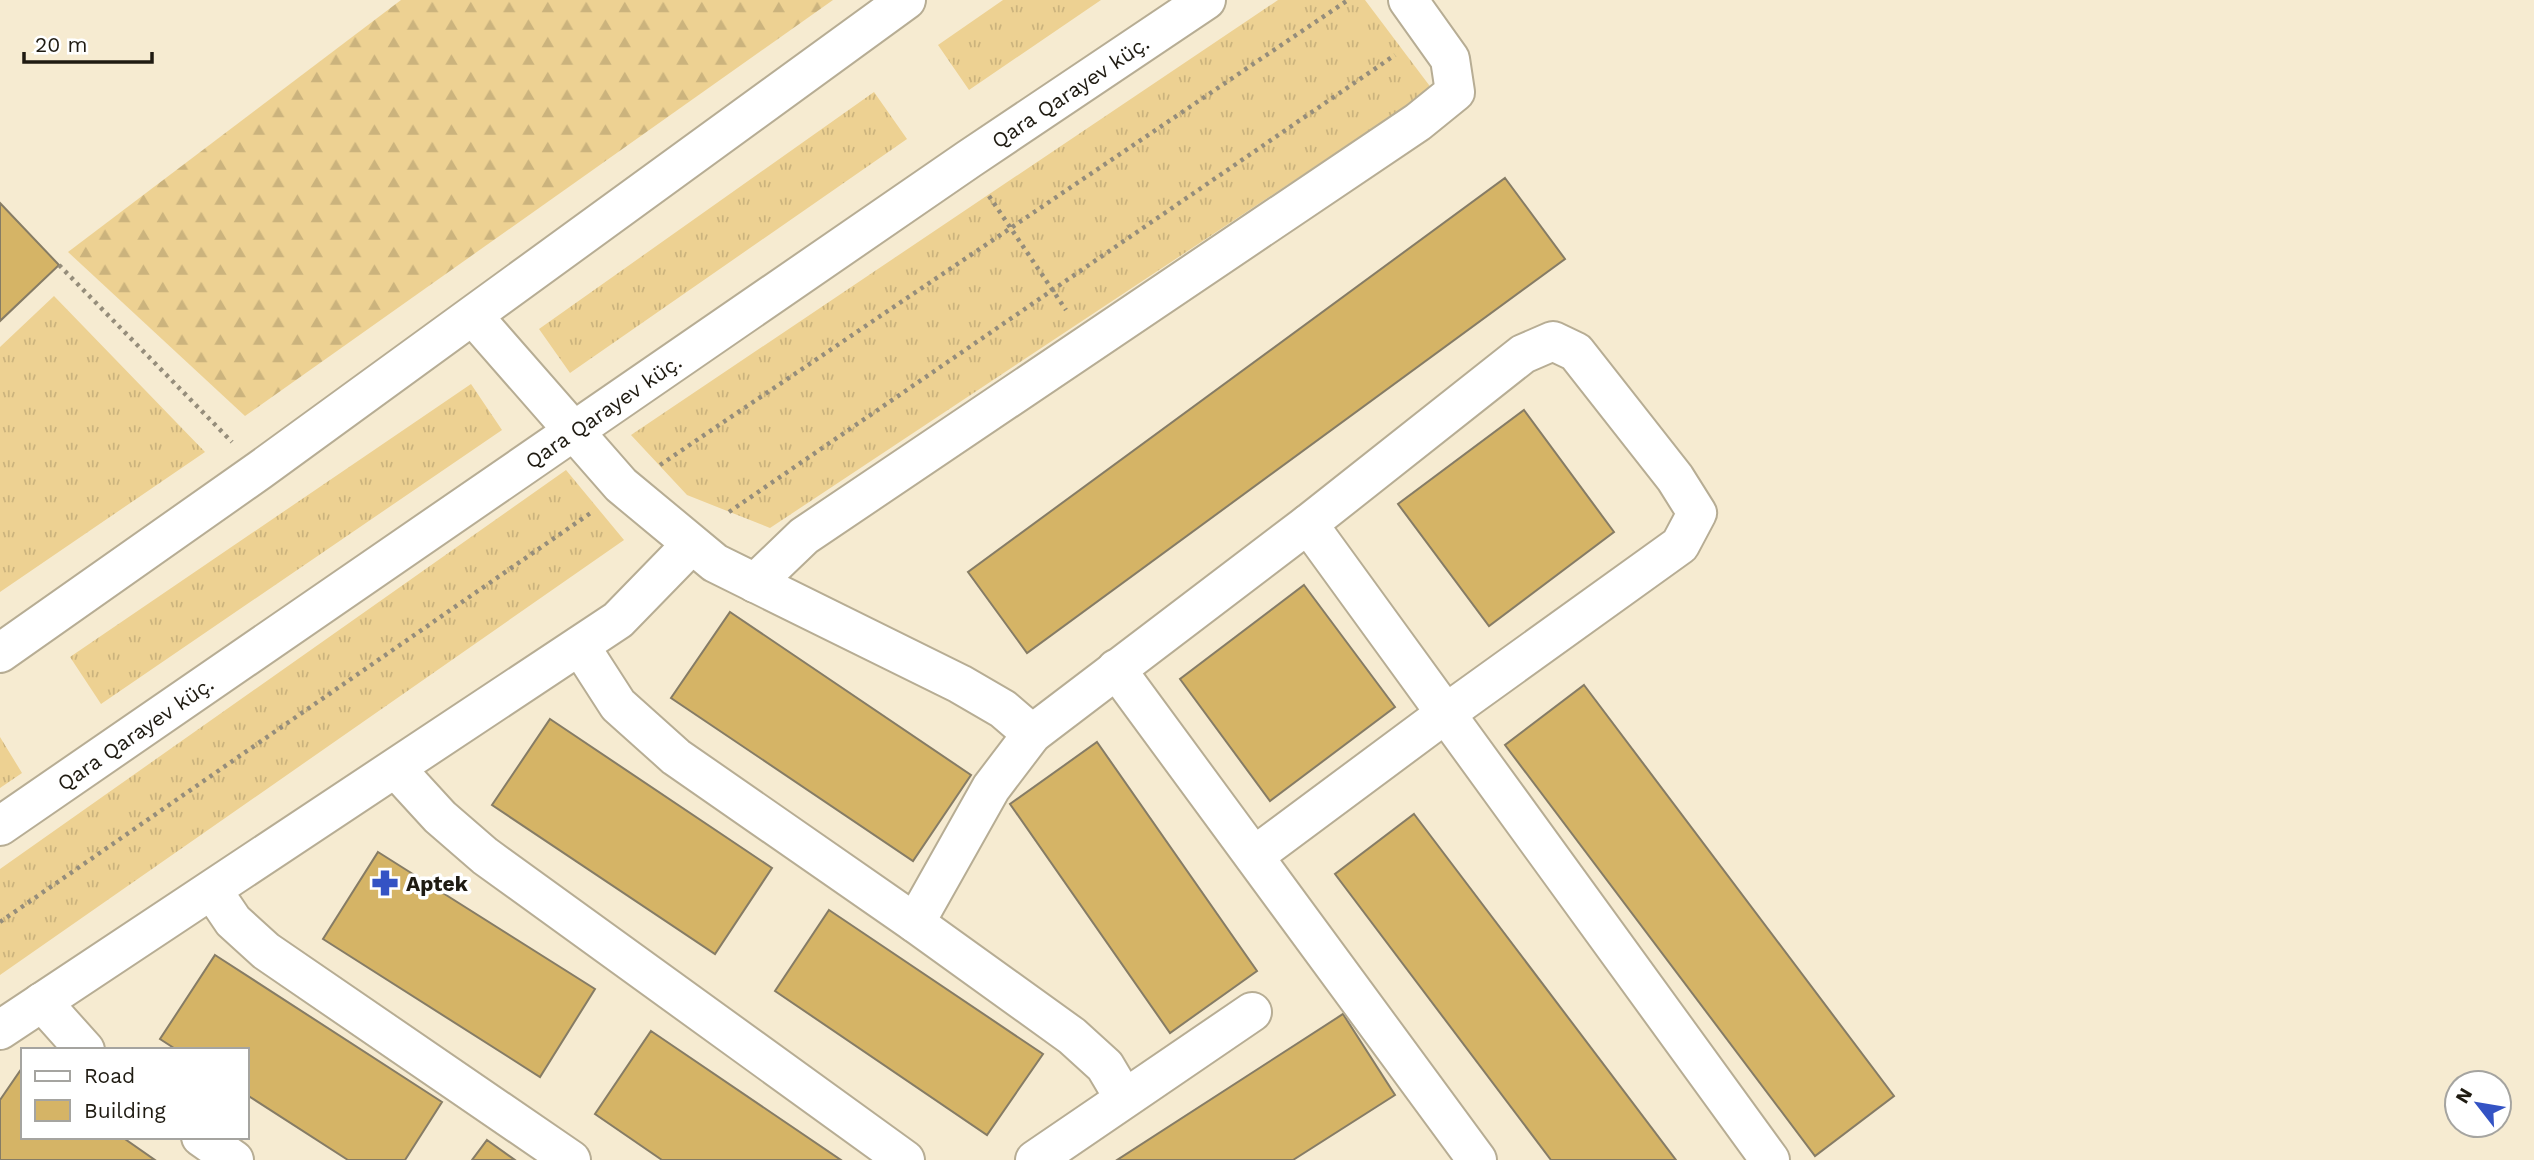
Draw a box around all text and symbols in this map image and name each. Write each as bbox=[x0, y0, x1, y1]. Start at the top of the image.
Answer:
scale bar bbox=[24, 21, 152, 65]
street label: Qara Qarayev küç. bbox=[987, 30, 1153, 153]
text: 20 m bbox=[35, 32, 87, 57]
street label: Qara Qarayev küç. bbox=[520, 348, 686, 473]
street label: Qara Qarayev küç. bbox=[52, 671, 218, 796]
pharmacy icon: Aptek bbox=[370, 868, 400, 898]
place label: Aptek bbox=[406, 871, 469, 896]
legend bbox=[21, 1048, 248, 1139]
text: Road bbox=[84, 1063, 135, 1088]
north arrow bbox=[2443, 1069, 2513, 1139]
text: N bbox=[2450, 1084, 2477, 1107]
text: Building bbox=[84, 1098, 166, 1123]

